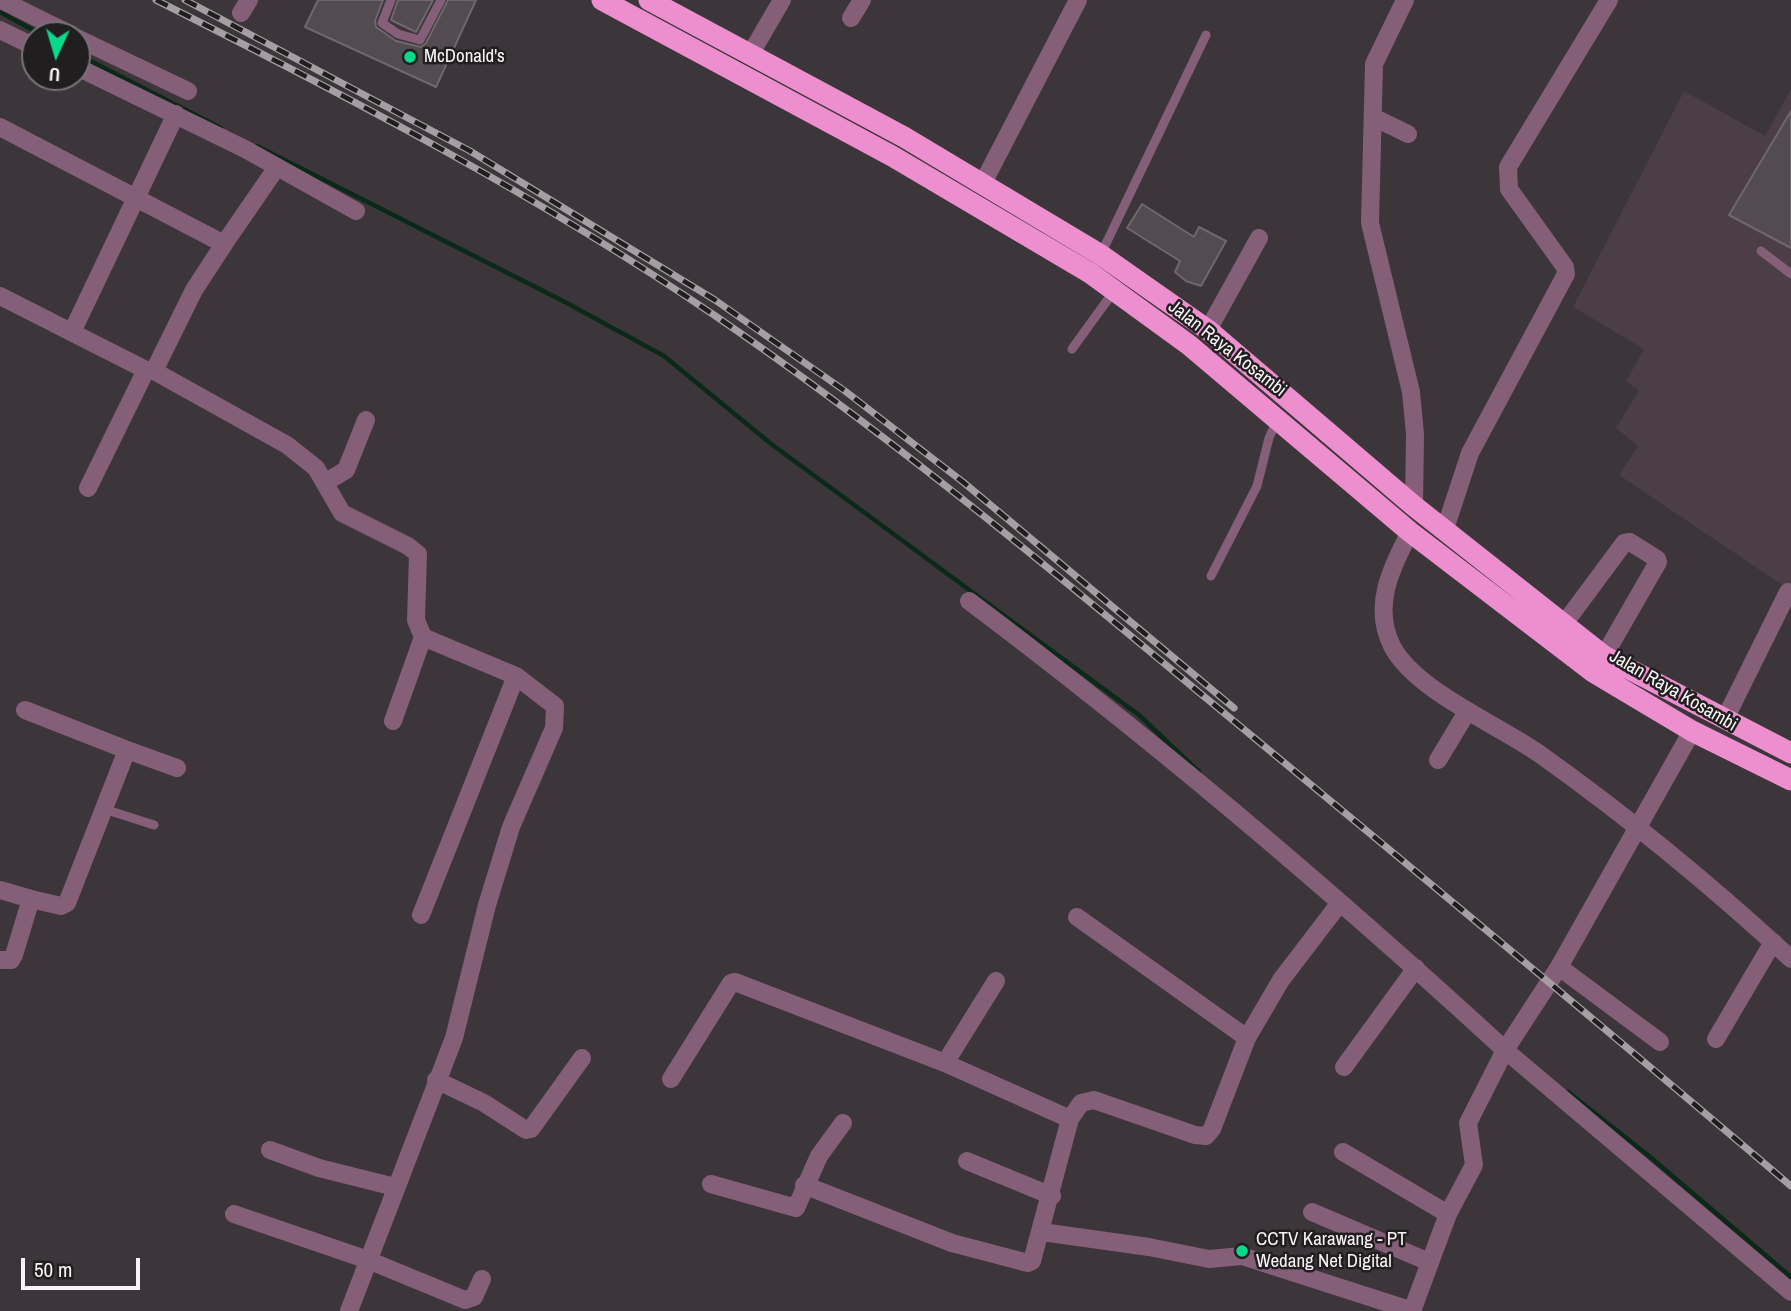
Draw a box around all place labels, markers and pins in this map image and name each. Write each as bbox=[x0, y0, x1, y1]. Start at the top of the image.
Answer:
place label: McDonald's bbox=[424, 46, 505, 68]
marker: McDonald's bbox=[402, 49, 418, 65]
place label: CCTV Karawang - PT Wedang Net Digital bbox=[1256, 1229, 1407, 1273]
marker: CCTV Karawang - PT Wedang Net Digital bbox=[1234, 1243, 1250, 1259]

